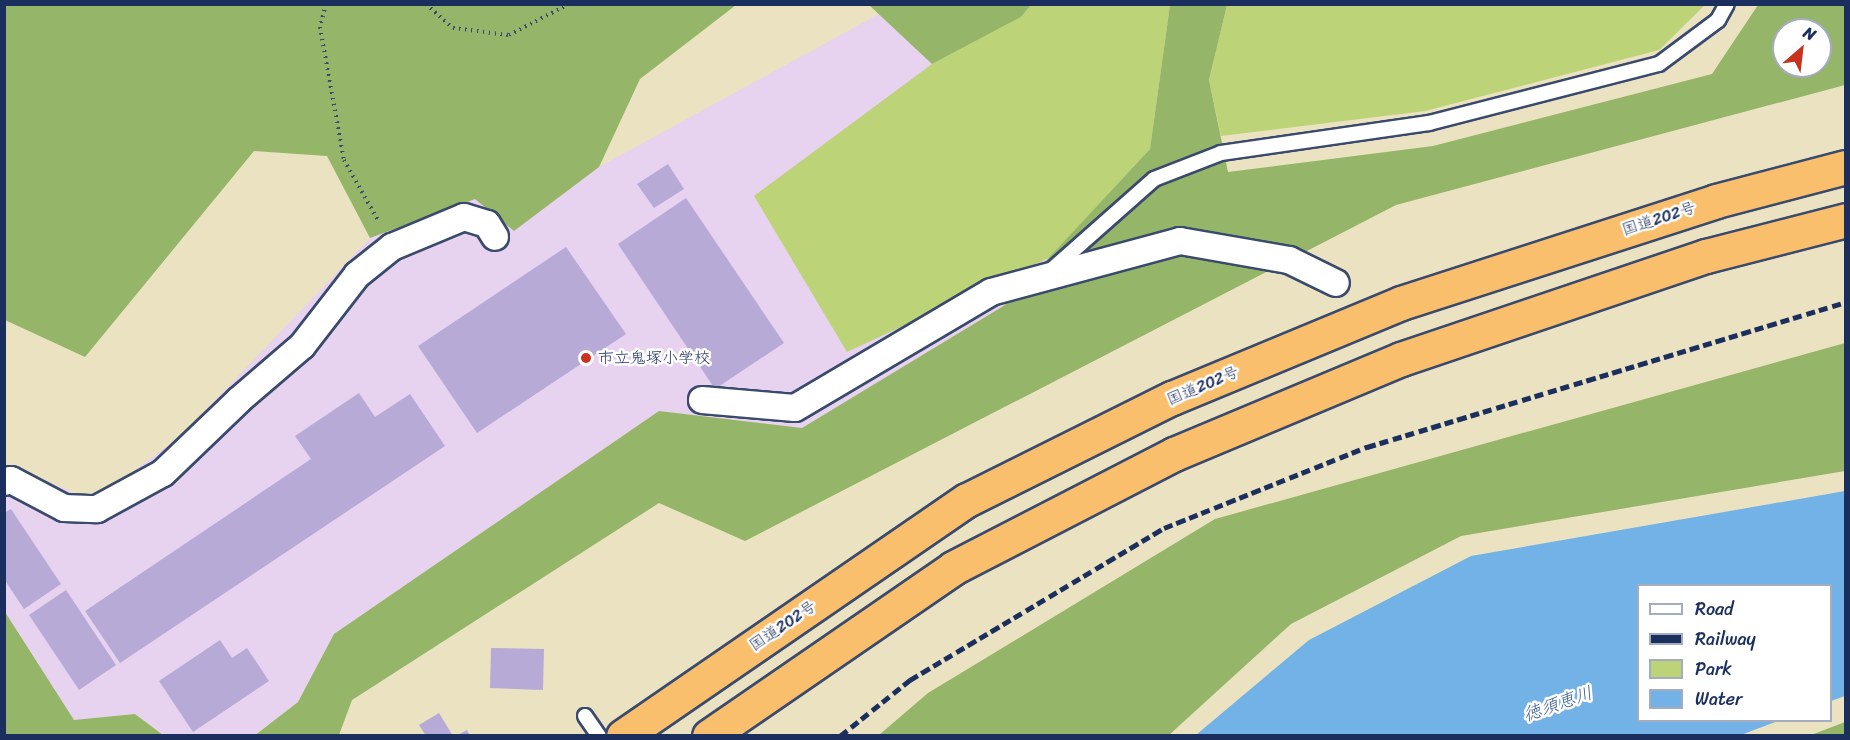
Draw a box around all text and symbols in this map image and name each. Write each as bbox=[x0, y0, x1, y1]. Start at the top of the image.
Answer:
north arrow bbox=[1772, 18, 1832, 78]
text: N bbox=[1798, 18, 1821, 49]
street label: 国道202号 bbox=[1620, 198, 1698, 240]
place label: 市立鬼塚小学校 bbox=[598, 348, 710, 368]
marker: 市立鬼塚小学校 bbox=[579, 351, 593, 365]
street label: 国道202号 bbox=[1164, 362, 1242, 410]
legend bbox=[1637, 584, 1832, 722]
text: Road bbox=[1695, 593, 1734, 625]
street label: 国道202号 bbox=[746, 597, 820, 655]
text: Railway bbox=[1695, 623, 1756, 655]
text: Park bbox=[1695, 653, 1732, 685]
water label: 徳須恵川 bbox=[1520, 682, 1596, 726]
text: Water bbox=[1695, 683, 1742, 715]

